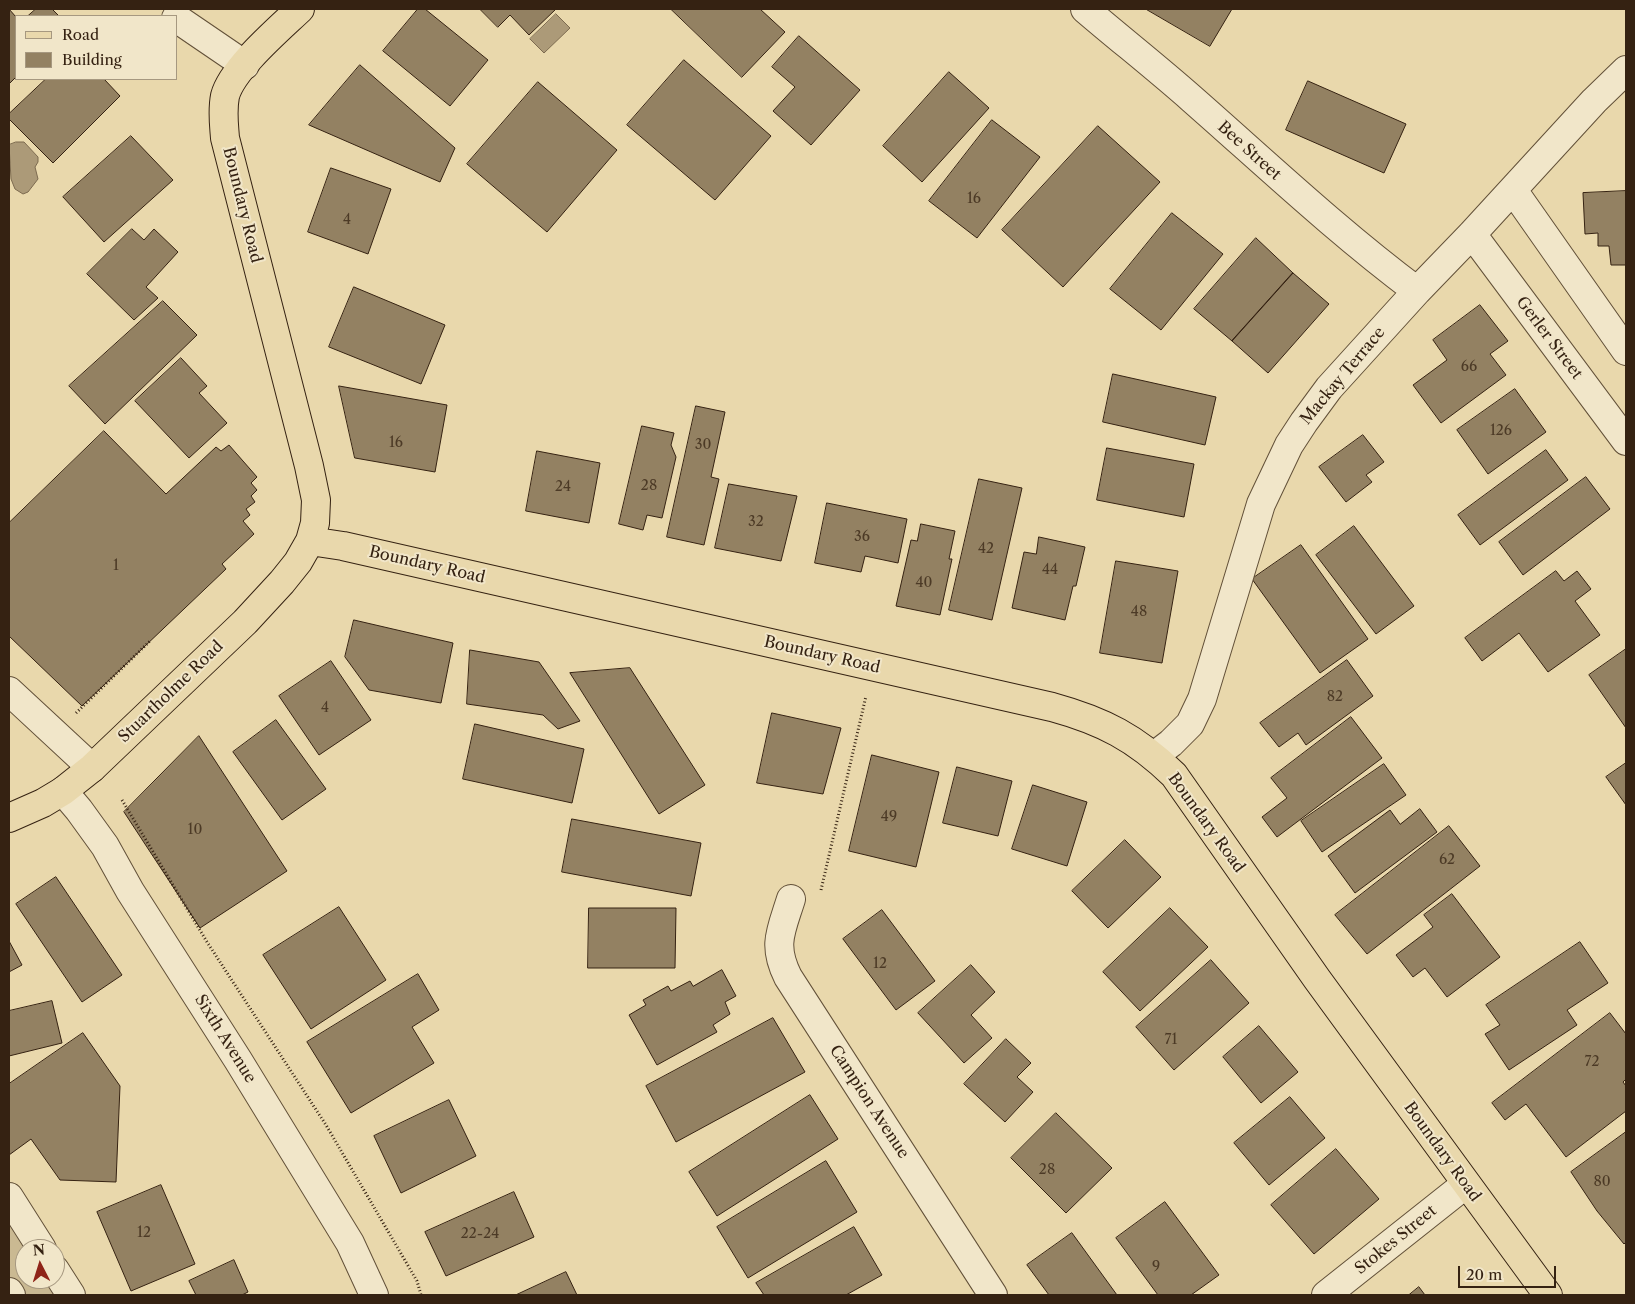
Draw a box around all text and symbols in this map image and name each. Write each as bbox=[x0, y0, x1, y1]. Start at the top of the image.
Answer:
legend bbox=[15, 15, 178, 80]
text: Road bbox=[62, 25, 99, 44]
text: Building bbox=[62, 50, 122, 69]
street label: Bee Street bbox=[1213, 118, 1285, 184]
street label: Boundary Road bbox=[218, 145, 266, 265]
house number: 16 bbox=[967, 191, 981, 207]
house number: 4 bbox=[343, 212, 351, 228]
street label: Gerler Street bbox=[1512, 293, 1586, 383]
street label: Mackay Terrace bbox=[1297, 323, 1389, 429]
house number: 66 bbox=[1461, 359, 1477, 375]
house number: 126 bbox=[1490, 423, 1512, 439]
house number: 16 bbox=[389, 435, 403, 451]
house number: 30 bbox=[695, 437, 711, 453]
house number: 28 bbox=[641, 478, 657, 494]
house number: 24 bbox=[555, 479, 571, 495]
house number: 32 bbox=[748, 514, 764, 530]
house number: 36 bbox=[854, 529, 870, 545]
house number: 42 bbox=[978, 541, 994, 557]
street label: Boundary Road bbox=[367, 542, 487, 588]
house number: 1 bbox=[113, 558, 119, 574]
house number: 44 bbox=[1042, 562, 1058, 578]
house number: 40 bbox=[916, 575, 932, 591]
house number: 48 bbox=[1131, 604, 1147, 620]
street label: Boundary Road bbox=[762, 632, 882, 678]
street label: Stuartholme Road bbox=[115, 637, 227, 747]
house number: 82 bbox=[1327, 689, 1343, 705]
house number: 4 bbox=[321, 700, 329, 716]
street label: Boundary Road bbox=[1163, 769, 1249, 877]
house number: 49 bbox=[881, 809, 897, 825]
house number: 10 bbox=[188, 822, 202, 838]
house number: 62 bbox=[1439, 852, 1455, 868]
house number: 12 bbox=[873, 956, 887, 972]
street label: Sixth Avenue bbox=[190, 991, 260, 1087]
house number: 71 bbox=[1165, 1032, 1177, 1048]
street label: Campion Avenue bbox=[825, 1042, 913, 1162]
house number: 72 bbox=[1585, 1054, 1599, 1070]
street label: Boundary Road bbox=[1399, 1098, 1485, 1206]
house number: 28 bbox=[1039, 1162, 1055, 1178]
house number: 80 bbox=[1593, 1174, 1611, 1190]
street label: Stokes Street bbox=[1351, 1201, 1441, 1279]
house number: 12 bbox=[137, 1225, 151, 1241]
house number: 22-24 bbox=[461, 1226, 499, 1242]
north arrow bbox=[15, 1239, 65, 1289]
text: N bbox=[32, 1241, 46, 1260]
scale bar bbox=[1460, 1256, 1558, 1288]
house number: 9 bbox=[1152, 1259, 1160, 1275]
text: 20 m bbox=[1466, 1265, 1502, 1284]

